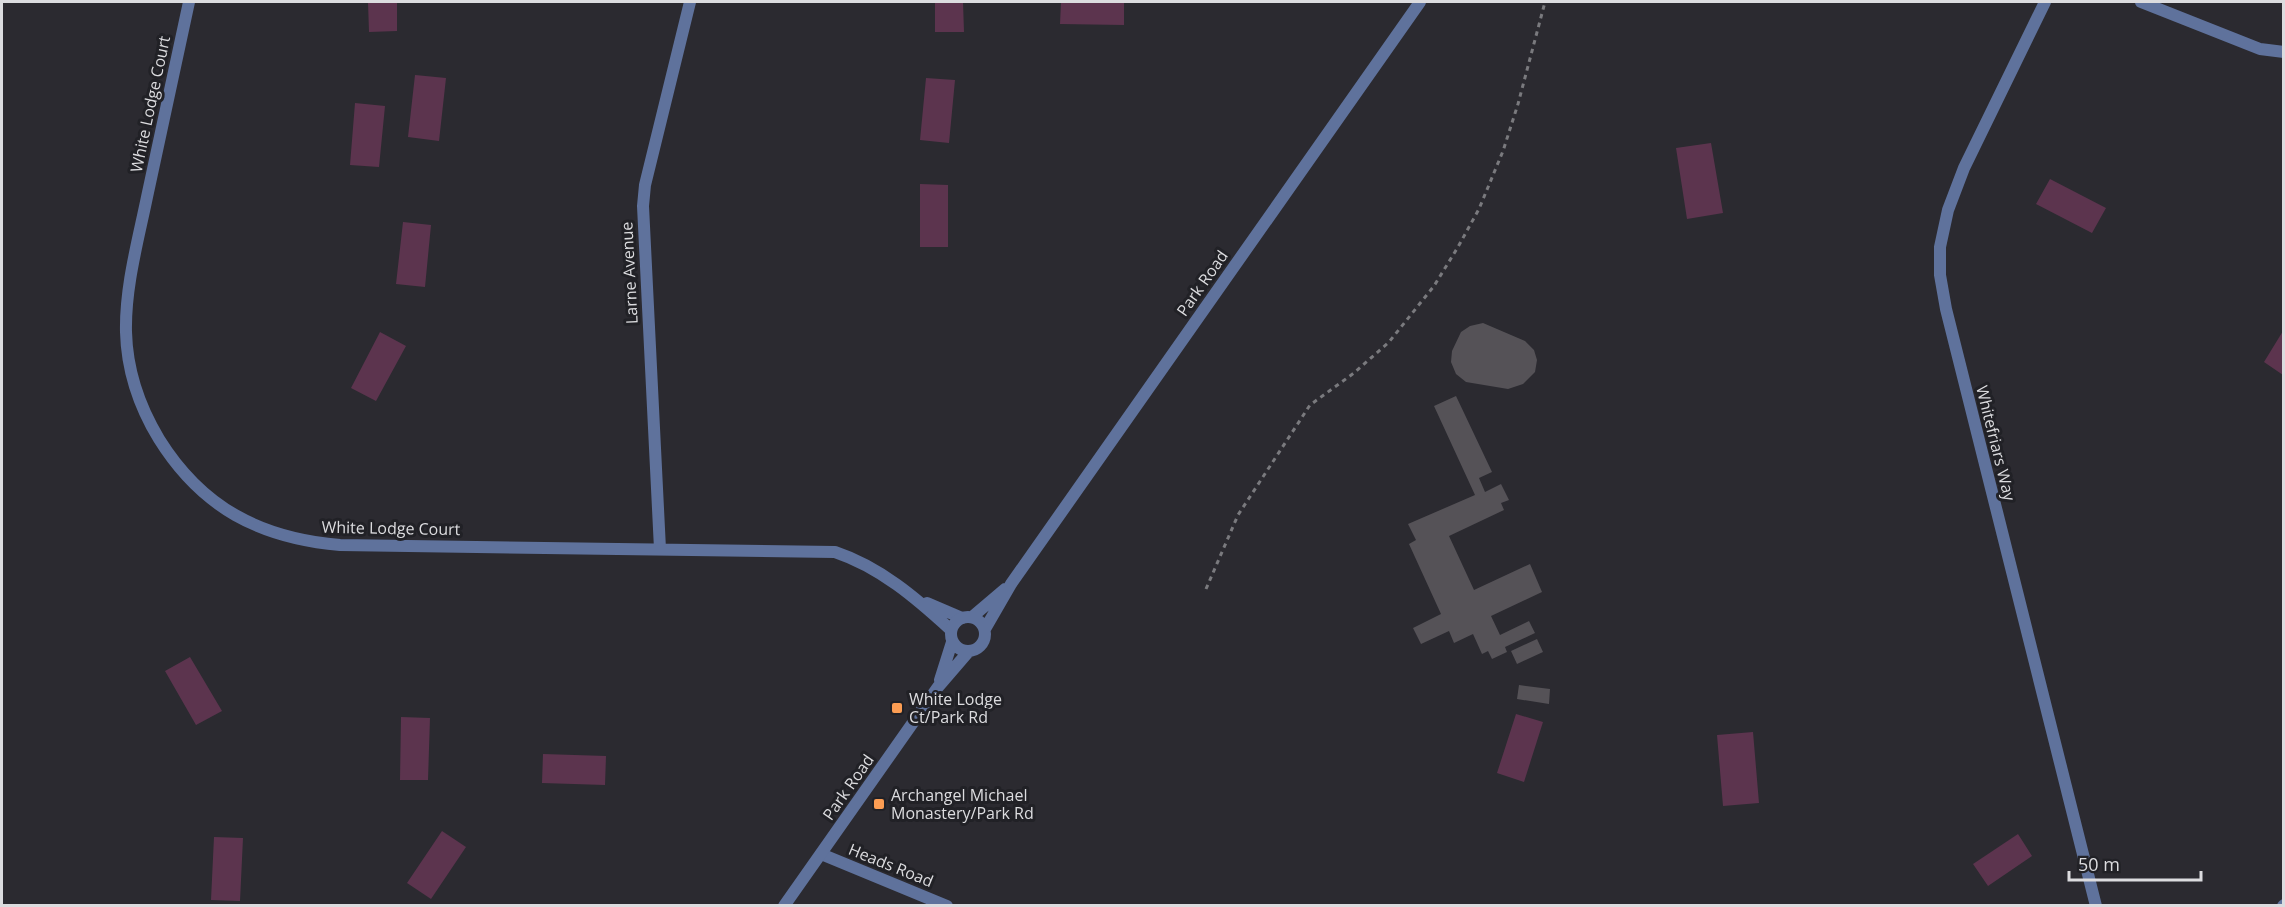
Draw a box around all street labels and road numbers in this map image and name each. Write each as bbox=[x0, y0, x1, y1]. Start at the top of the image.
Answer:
street label: White Lodge Court bbox=[125, 34, 175, 174]
street label: Larne Avenue bbox=[615, 221, 643, 325]
street label: Park Road bbox=[1171, 246, 1233, 320]
street label: Whitefriars Way bbox=[1971, 383, 2021, 504]
street label: White Lodge Court bbox=[321, 516, 461, 540]
street label: Park Road bbox=[817, 750, 879, 824]
street label: Heads Road bbox=[845, 838, 937, 892]

